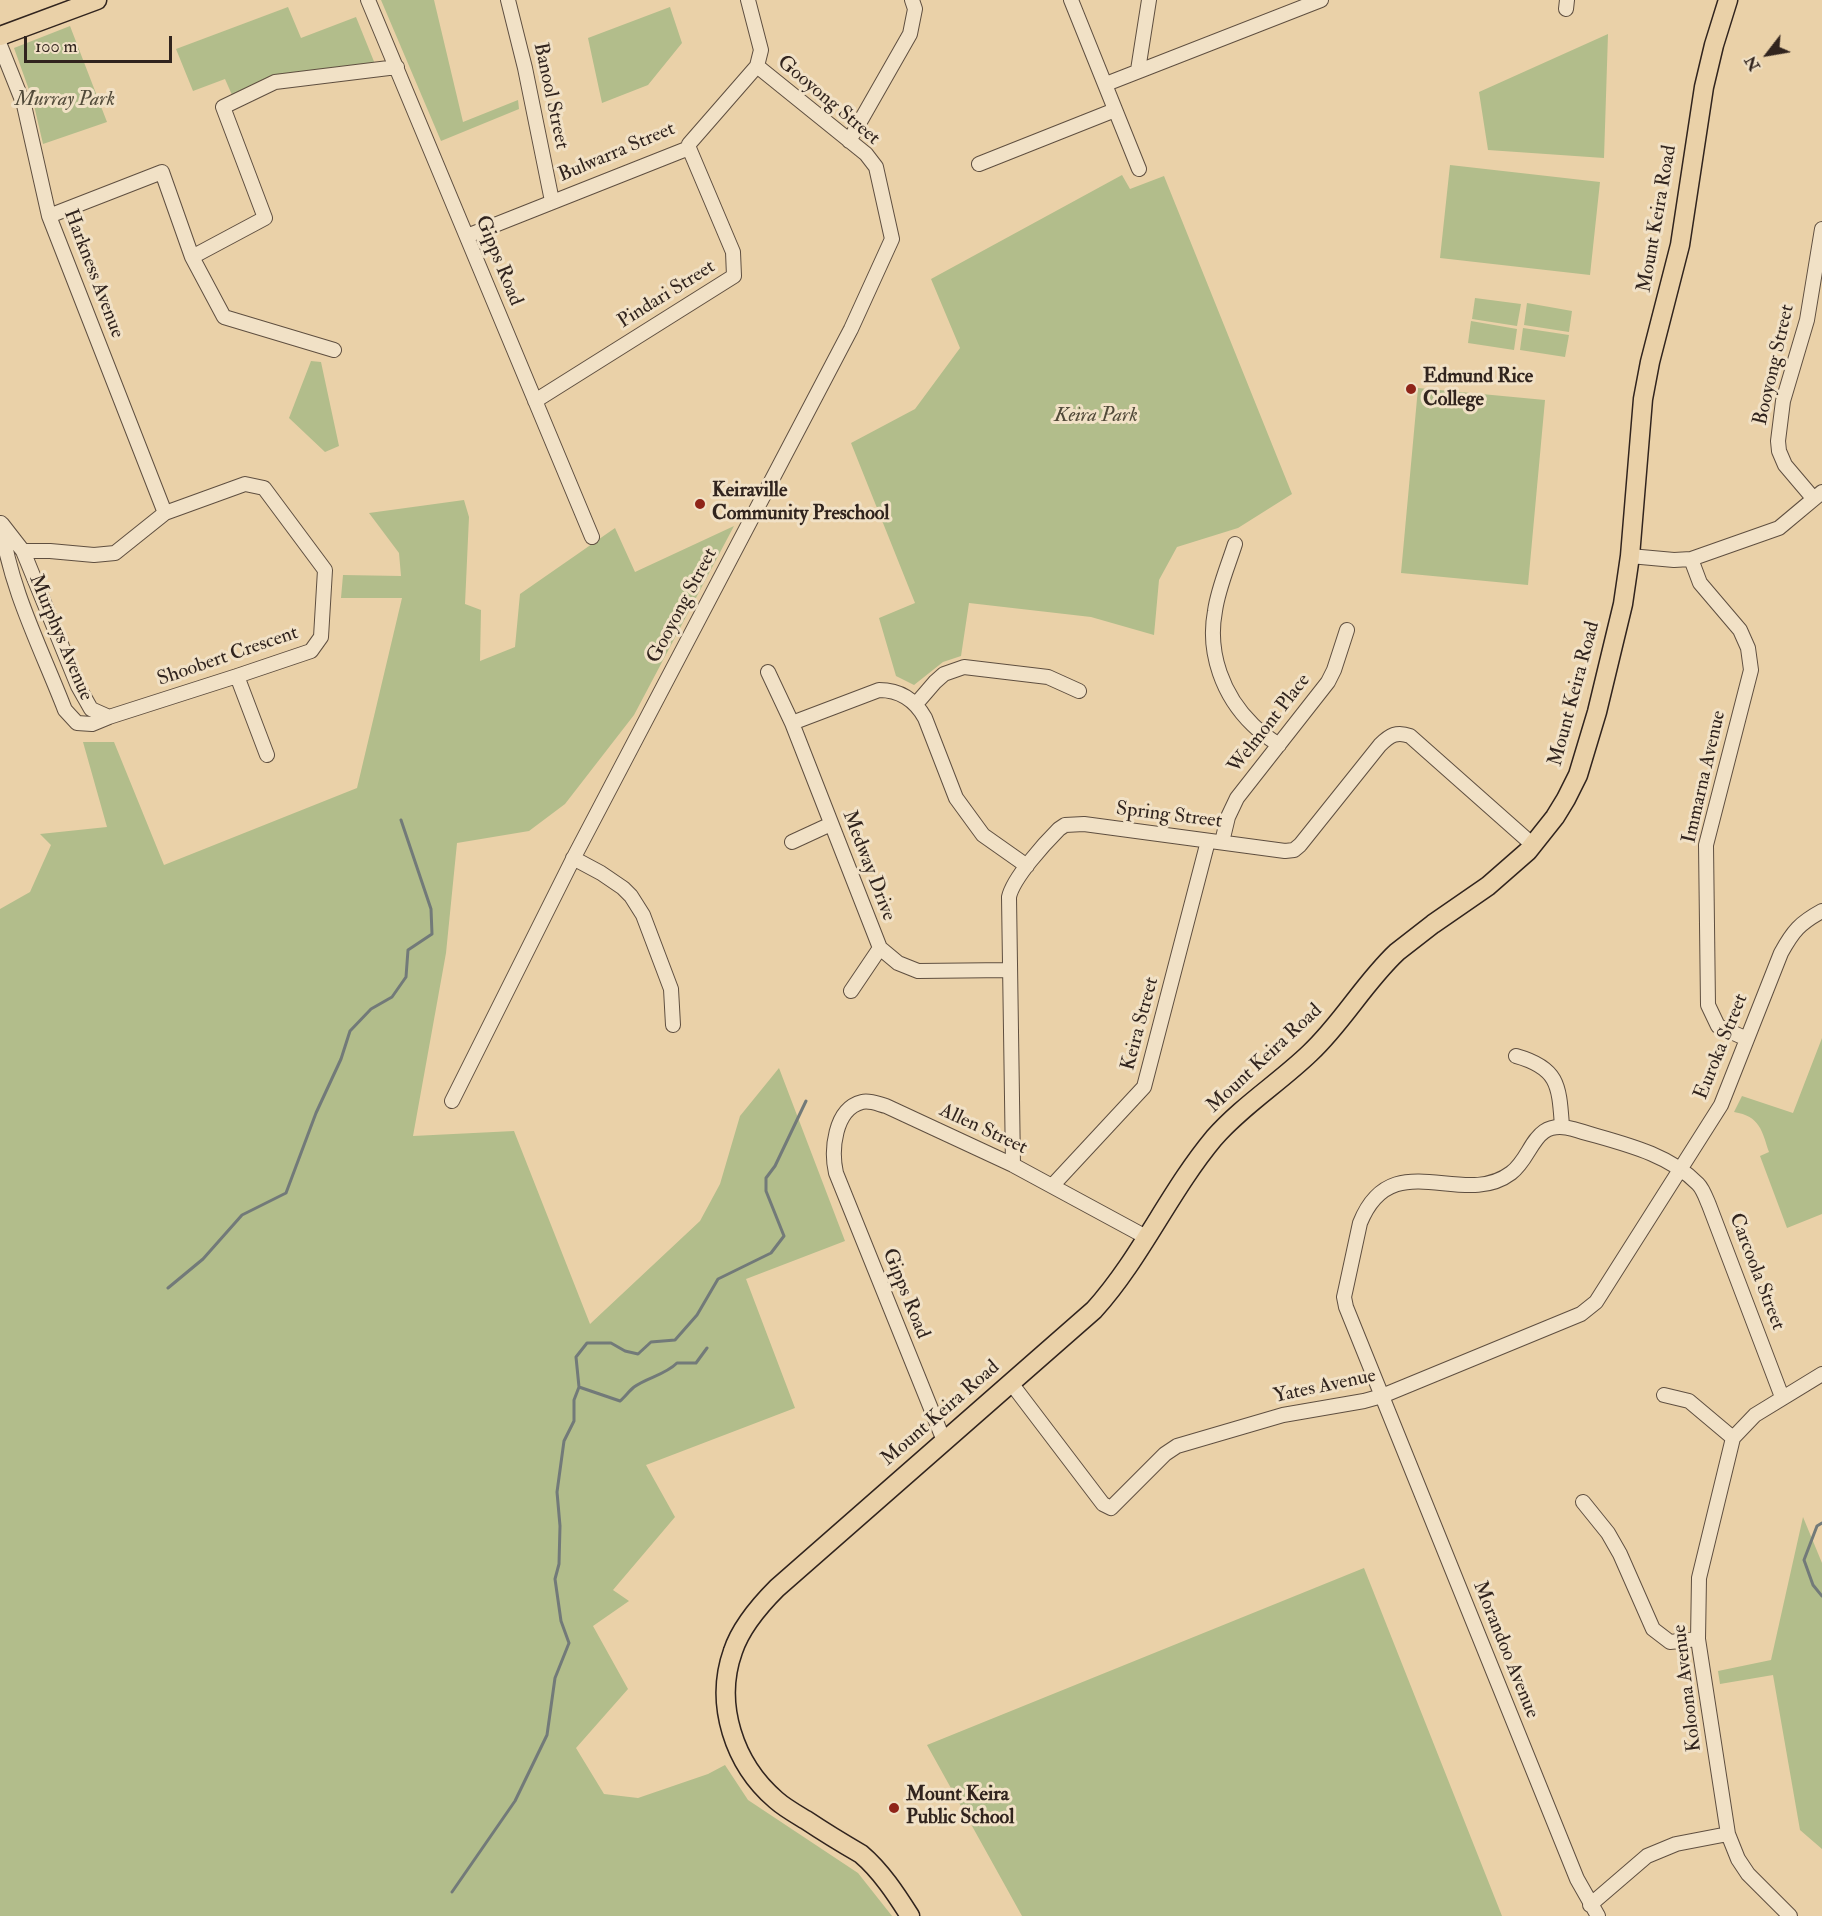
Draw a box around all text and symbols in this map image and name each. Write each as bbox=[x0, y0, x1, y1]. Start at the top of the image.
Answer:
scale bar bbox=[27, 24, 176, 62]
north arrow bbox=[1738, 24, 1798, 84]
text: 100 m bbox=[35, 35, 78, 58]
street label: Banool Street bbox=[527, 41, 573, 151]
street label: Gooyong Street bbox=[772, 51, 884, 151]
text: N bbox=[1740, 52, 1765, 75]
park label: Murray Park bbox=[15, 89, 115, 113]
street label: Bulwarra Street bbox=[555, 118, 679, 188]
street label: Mount Keira Road bbox=[1633, 144, 1683, 294]
street label: Harkness Avenue bbox=[57, 206, 129, 342]
street label: Gipps Road bbox=[469, 212, 527, 310]
street label: Pindari Street bbox=[614, 256, 720, 334]
street label: Booyong Street bbox=[1749, 302, 1801, 428]
place label: Edmund Rice College bbox=[1423, 366, 1533, 413]
marker: Edmund Rice College bbox=[1404, 382, 1418, 396]
park label: Keira Park bbox=[1054, 405, 1138, 429]
place label: Keiraville Community Preschool bbox=[712, 480, 889, 527]
marker: Keiraville Community Preschool bbox=[693, 497, 707, 511]
street label: Gooyong Street bbox=[643, 544, 723, 668]
street label: Murphys Avenue bbox=[23, 571, 97, 705]
street label: Mount Keira Road bbox=[1544, 619, 1606, 769]
street label: Shoobert Crescent bbox=[154, 622, 302, 692]
street label: Welmont Place bbox=[1224, 670, 1316, 778]
street label: Immarna Avenue bbox=[1678, 708, 1732, 846]
street label: Spring Street bbox=[1115, 798, 1223, 834]
street label: Medway Drive bbox=[836, 807, 900, 925]
street label: Keira Street bbox=[1117, 975, 1165, 1073]
street label: Euroka Street bbox=[1690, 991, 1754, 1103]
street label: Mount Keira Road bbox=[1202, 999, 1328, 1119]
street label: Allen Street bbox=[935, 1099, 1031, 1161]
street label: Carcoola Street bbox=[1723, 1210, 1789, 1334]
street label: Gipps Road bbox=[876, 1245, 934, 1343]
street label: Mount Keira Road bbox=[877, 1356, 1005, 1472]
street label: Yates Avenue bbox=[1272, 1364, 1378, 1410]
street label: Morandoo Avenue bbox=[1467, 1578, 1543, 1722]
street label: Koloona Avenue bbox=[1668, 1623, 1708, 1753]
place label: Mount Keira Public School bbox=[906, 1784, 1014, 1831]
marker: Mount Keira Public School bbox=[887, 1801, 901, 1815]

